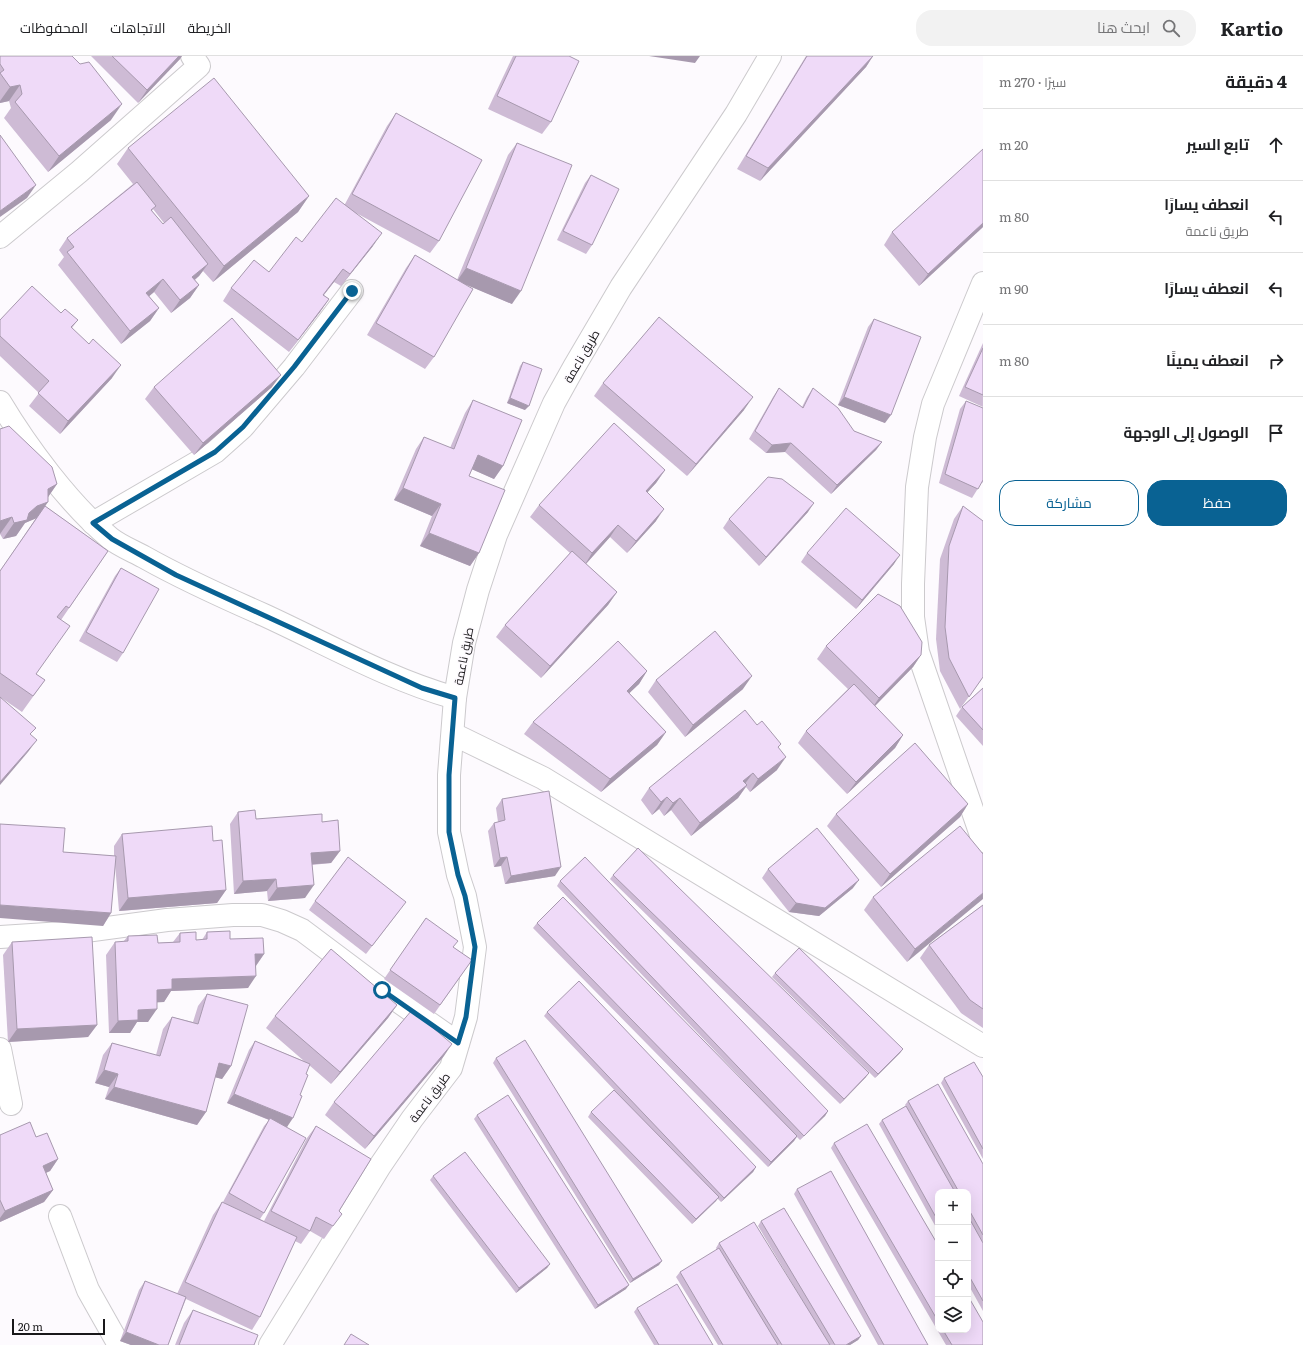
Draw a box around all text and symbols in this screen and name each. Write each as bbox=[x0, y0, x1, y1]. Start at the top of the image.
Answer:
search box bbox=[916, 10, 1196, 46]
text: Kartio bbox=[1220, 14, 1283, 42]
text: ابحث هنا bbox=[1097, 15, 1150, 38]
text: المحفوظات bbox=[20, 17, 88, 37]
text: الاتجاهات bbox=[110, 17, 166, 37]
text: الخريطة bbox=[188, 17, 231, 37]
icon: search bbox=[1160, 17, 1182, 39]
text: 4 دقيقة bbox=[1225, 68, 1287, 93]
text: سيرًا · 270 m bbox=[999, 72, 1066, 91]
text: تابع السير bbox=[1186, 132, 1249, 155]
icon: ahead bbox=[1265, 134, 1287, 156]
text: 20 m bbox=[999, 135, 1028, 154]
text: انعطف يسارًا bbox=[1164, 192, 1249, 215]
icon: left bbox=[1265, 206, 1287, 228]
text: 80 m bbox=[999, 207, 1029, 226]
text: طريق ناعمة bbox=[1185, 221, 1249, 240]
text: انعطف يسارًا bbox=[1164, 276, 1249, 299]
icon: left bbox=[1265, 278, 1287, 300]
text: 90 m bbox=[999, 279, 1029, 298]
route end bbox=[343, 282, 361, 300]
street label: طريق ناعمة bbox=[559, 326, 604, 386]
text: انعطف يمينًا bbox=[1166, 348, 1249, 371]
icon: right bbox=[1265, 350, 1287, 372]
text: 80 m bbox=[999, 351, 1029, 370]
text: الوصول إلى الوجهة bbox=[1123, 420, 1249, 443]
icon: arrive bbox=[1265, 422, 1287, 444]
button: مشاركة bbox=[999, 480, 1139, 526]
button: حفظ bbox=[1147, 480, 1287, 526]
street label: طريق ناعمة bbox=[449, 625, 477, 687]
route start bbox=[373, 981, 391, 999]
street label: طريق ناعمة bbox=[404, 1068, 454, 1126]
map controls bbox=[935, 1189, 971, 1333]
button: + bbox=[935, 1189, 971, 1225]
button: − bbox=[935, 1225, 971, 1261]
button: locate bbox=[935, 1261, 971, 1297]
button: layers bbox=[935, 1297, 971, 1333]
scale bar bbox=[12, 1317, 105, 1336]
text: 20 m bbox=[18, 1318, 43, 1334]

